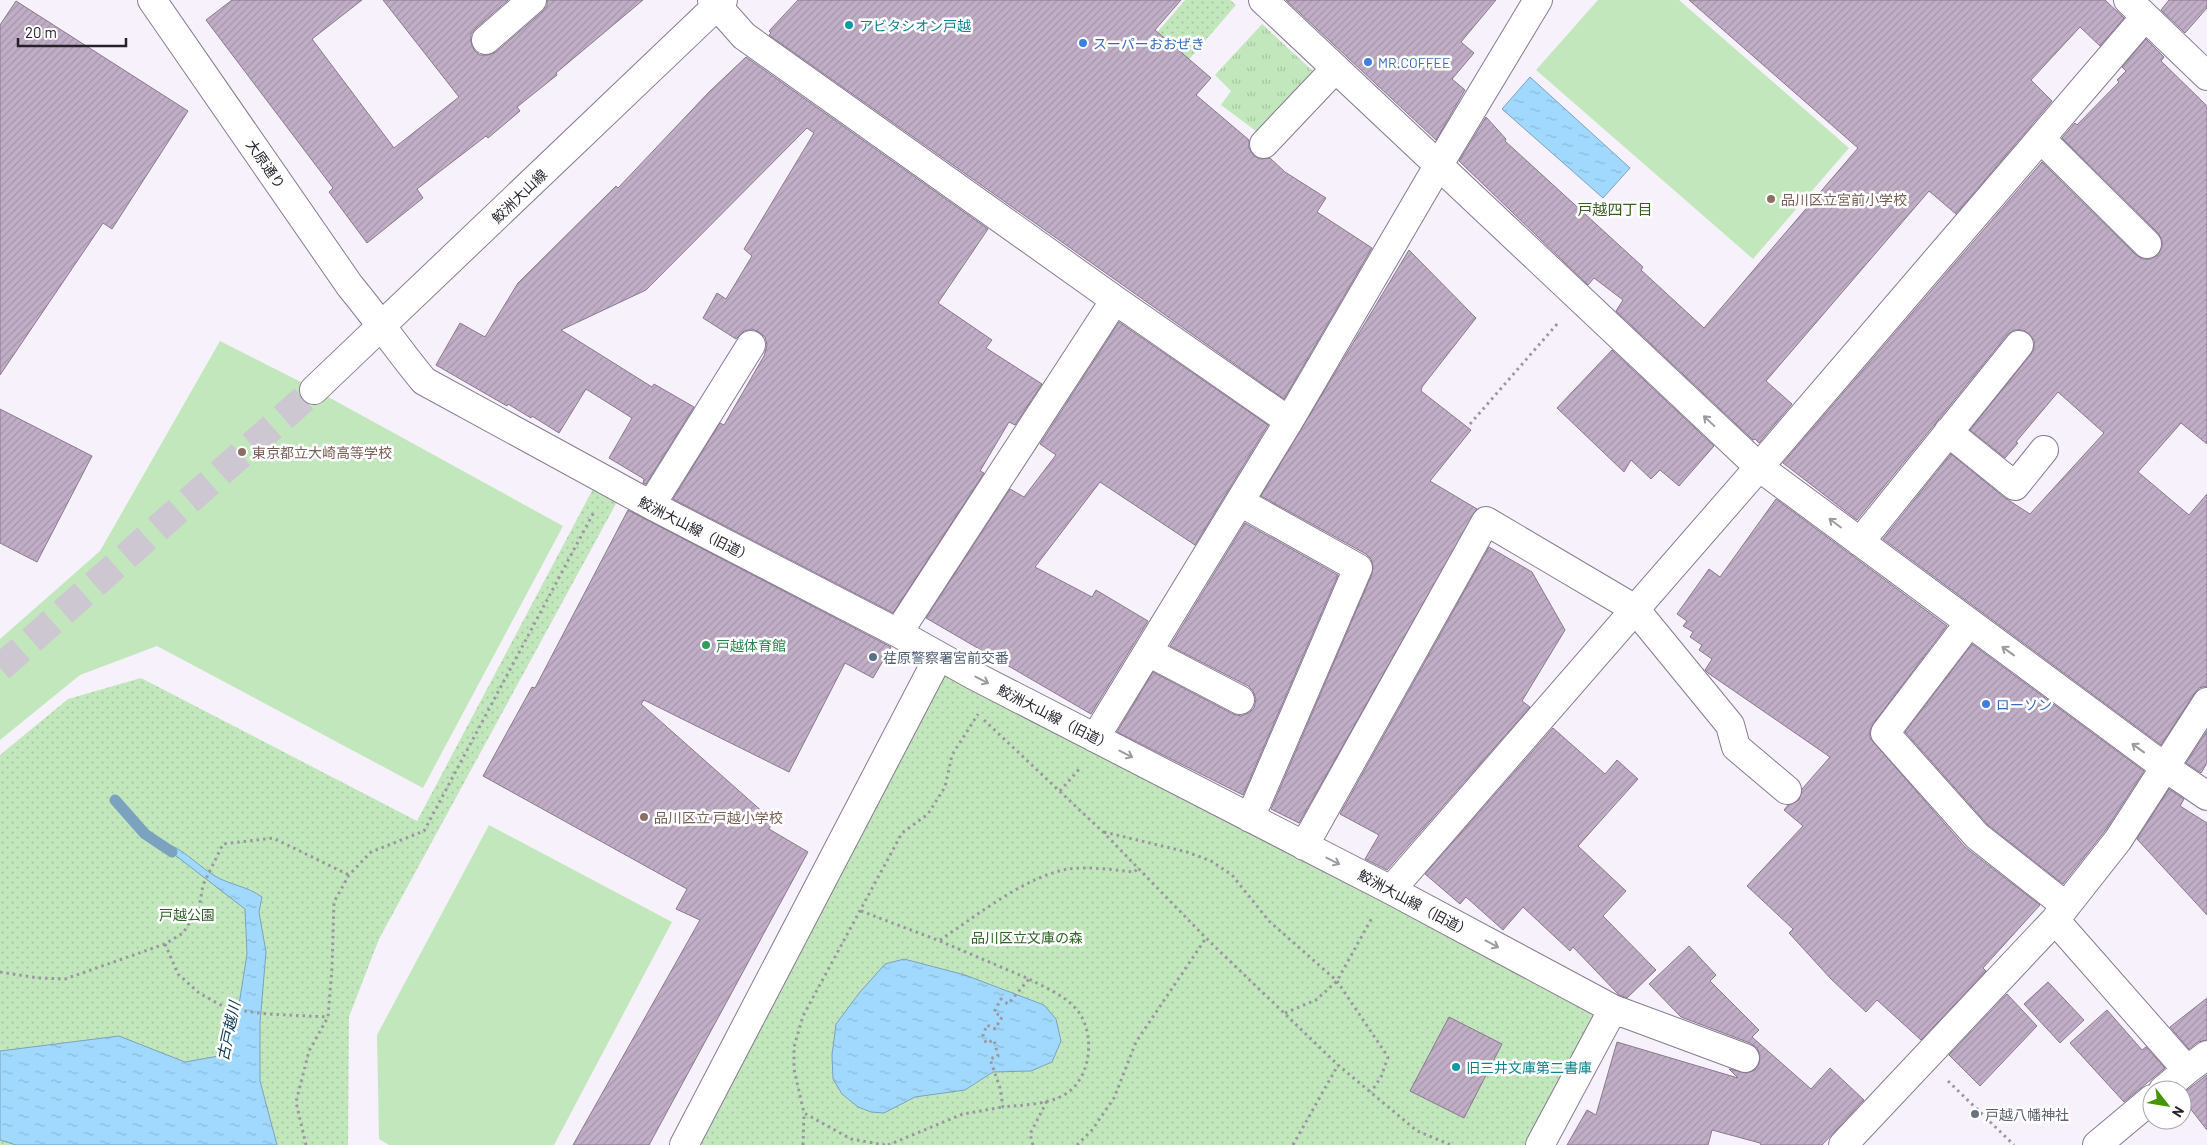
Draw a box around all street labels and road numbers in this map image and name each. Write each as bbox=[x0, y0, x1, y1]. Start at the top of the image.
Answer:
street label: 大原通り bbox=[243, 136, 289, 192]
street label: 鮫洲大山線 bbox=[488, 166, 550, 226]
street label: 鮫洲大山線（旧道） bbox=[636, 493, 756, 565]
street label: 鮫洲大山線（旧道） bbox=[995, 681, 1115, 753]
street label: 鮫洲大山線（旧道） bbox=[1355, 866, 1475, 940]

